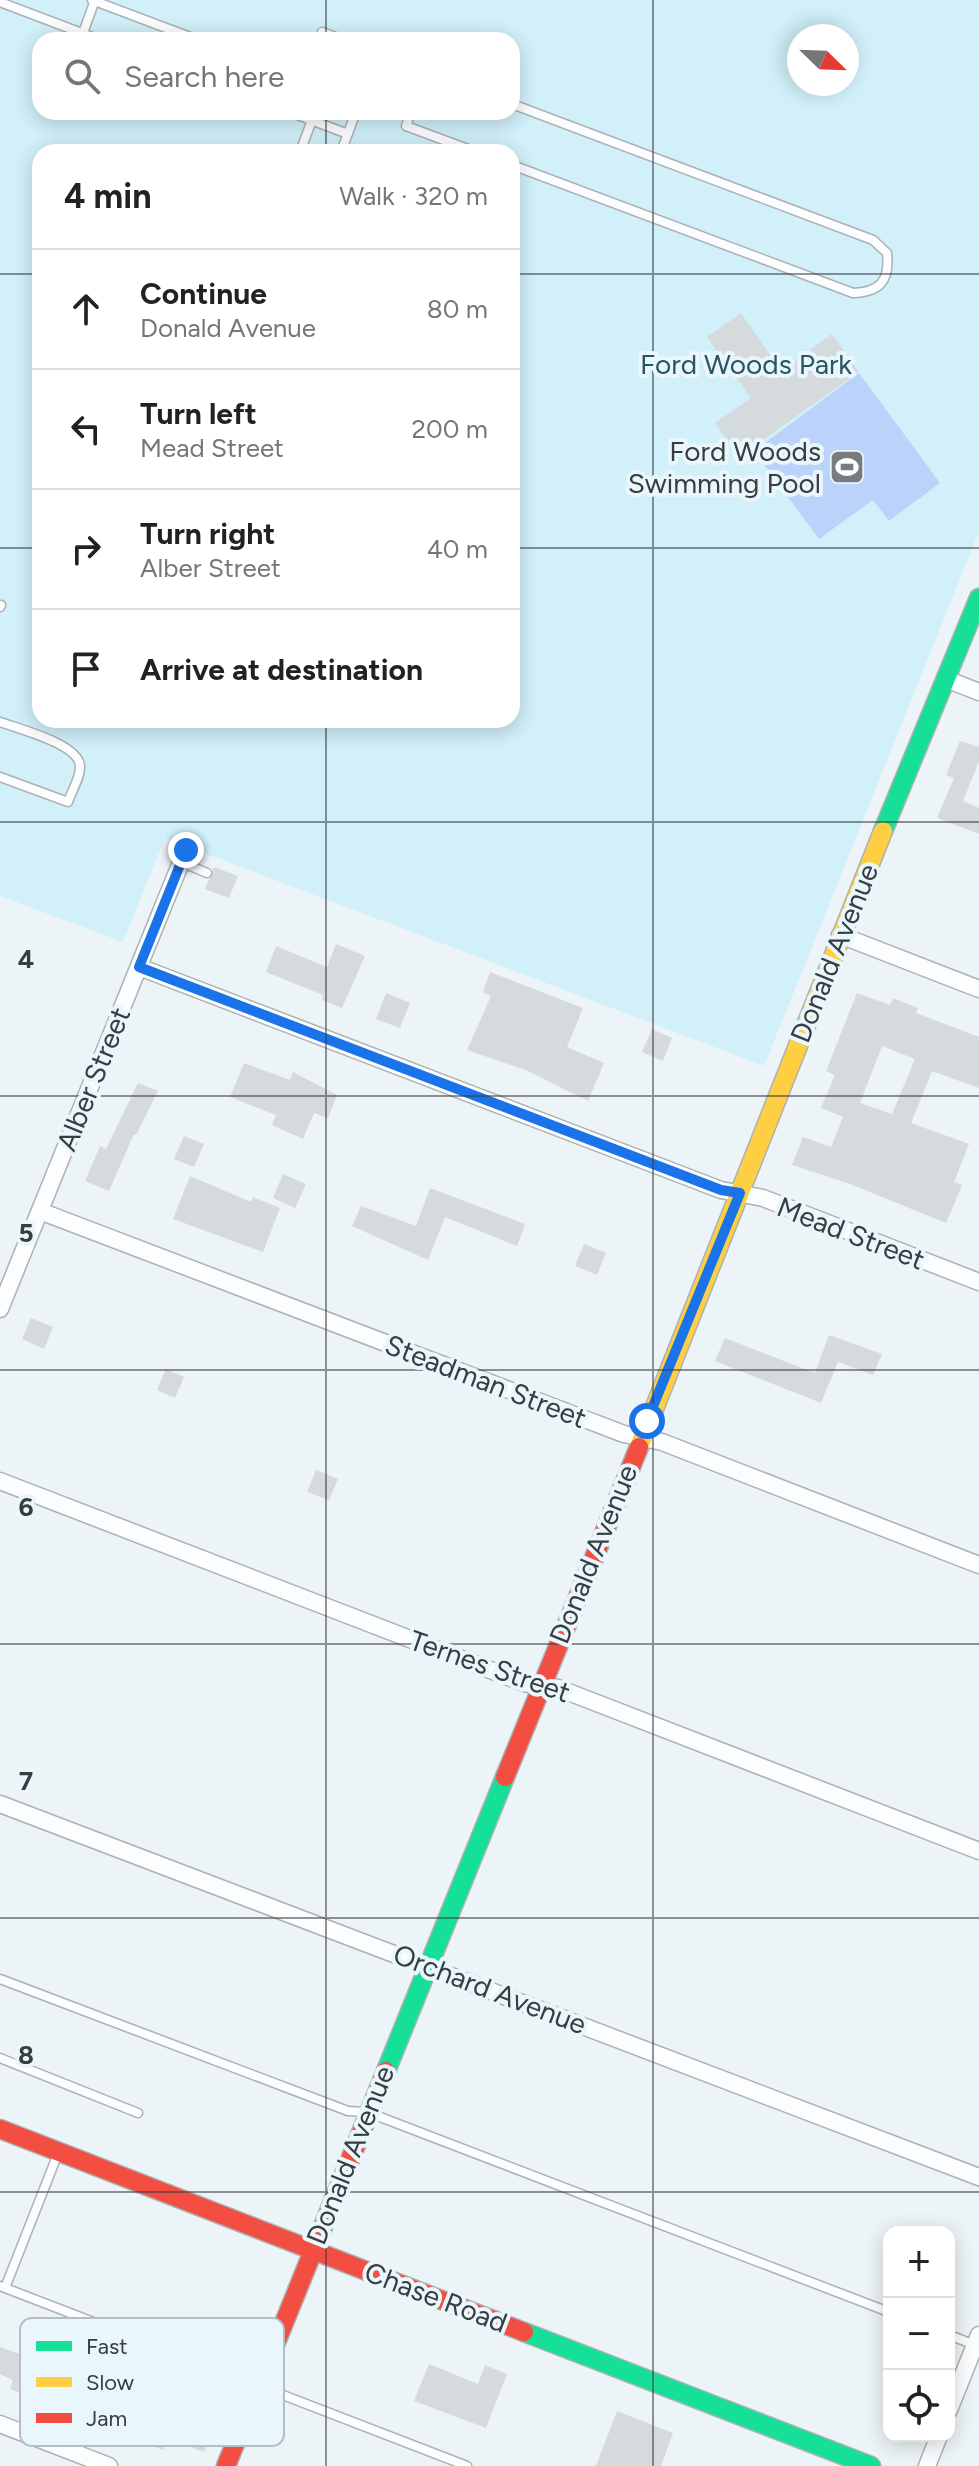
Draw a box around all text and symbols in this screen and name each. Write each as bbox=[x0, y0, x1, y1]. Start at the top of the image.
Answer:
north arrow bbox=[787, 24, 859, 96]
search box bbox=[32, 32, 520, 120]
icon: search bbox=[60, 54, 104, 98]
text: Search here bbox=[124, 58, 284, 95]
text: 4 min bbox=[64, 176, 151, 217]
text: Walk · 320 m bbox=[339, 180, 488, 212]
text: Continue bbox=[140, 275, 267, 312]
icon: ahead bbox=[64, 287, 108, 331]
text: 80 m bbox=[427, 293, 488, 325]
text: Donald Avenue bbox=[140, 312, 316, 344]
park label: Ford Woods Park bbox=[640, 347, 852, 381]
text: Turn left bbox=[140, 395, 257, 432]
icon: left bbox=[64, 407, 108, 451]
text: 200 m bbox=[412, 413, 488, 445]
text: Mead Street bbox=[140, 432, 284, 464]
place label: Ford Woods Swimming Pool bbox=[628, 434, 821, 500]
sports icon: Ford Woods Swimming Pool bbox=[828, 448, 866, 486]
text: Turn right bbox=[140, 515, 275, 552]
icon: right bbox=[64, 527, 108, 571]
text: 40 m bbox=[427, 533, 488, 565]
text: Alber Street bbox=[140, 552, 281, 584]
icon: arrive bbox=[64, 647, 108, 691]
text: Arrive at destination bbox=[140, 651, 423, 688]
route end bbox=[168, 832, 204, 868]
street label: Donald Avenue bbox=[783, 859, 885, 1047]
text: 4 bbox=[18, 943, 34, 975]
street label: Alber Street bbox=[49, 1002, 137, 1156]
street label: Mead Street bbox=[773, 1189, 929, 1277]
text: 5 bbox=[18, 1217, 34, 1249]
street label: Steadman Street bbox=[381, 1327, 591, 1435]
route start bbox=[629, 1403, 665, 1439]
street label: Donald Avenue bbox=[542, 1460, 644, 1648]
text: 6 bbox=[18, 1491, 34, 1523]
street label: Ternes Street bbox=[405, 1623, 575, 1709]
text: 7 bbox=[19, 1765, 33, 1797]
street label: Orchard Avenue bbox=[389, 1937, 591, 2041]
text: 8 bbox=[18, 2039, 34, 2071]
street label: Donald Avenue bbox=[299, 2061, 401, 2249]
map controls bbox=[883, 2226, 955, 2442]
button: + bbox=[883, 2226, 955, 2298]
street label: Chase Road bbox=[360, 2254, 512, 2340]
button: − bbox=[883, 2298, 955, 2370]
legend bbox=[20, 2318, 284, 2446]
text: Fast bbox=[86, 2333, 128, 2360]
text: Slow bbox=[86, 2369, 135, 2396]
button: locate bbox=[883, 2370, 955, 2442]
text: Jam bbox=[86, 2405, 127, 2432]

